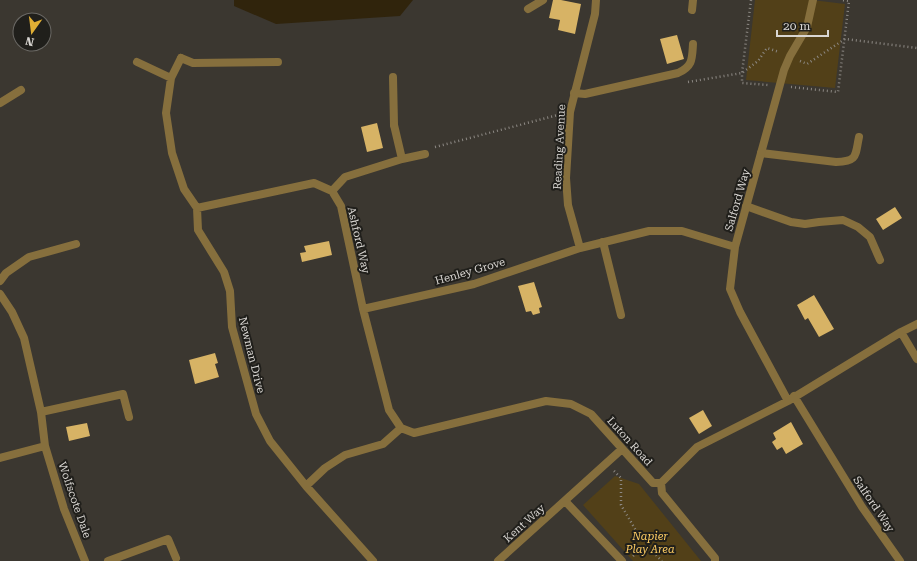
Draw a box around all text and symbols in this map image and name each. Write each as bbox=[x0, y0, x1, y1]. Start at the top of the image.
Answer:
north arrow bbox=[12, 12, 52, 52]
scale bar bbox=[777, 12, 828, 38]
text: 20 m bbox=[783, 19, 810, 33]
text: N bbox=[24, 34, 35, 49]
street label: Reading Avenue bbox=[551, 104, 568, 190]
street label: Salford Way bbox=[722, 167, 753, 233]
street label: Ashford Way bbox=[345, 205, 373, 275]
street label: Henley Grove bbox=[434, 255, 507, 288]
street label: Newman Drive bbox=[236, 316, 267, 395]
street label: Luton Road bbox=[604, 414, 655, 468]
street label: Wolfscote Dale bbox=[55, 460, 94, 540]
street label: Salford Way bbox=[850, 474, 897, 535]
street label: Kent Way bbox=[501, 501, 548, 545]
park label: Napier Play Area bbox=[624, 530, 675, 556]

